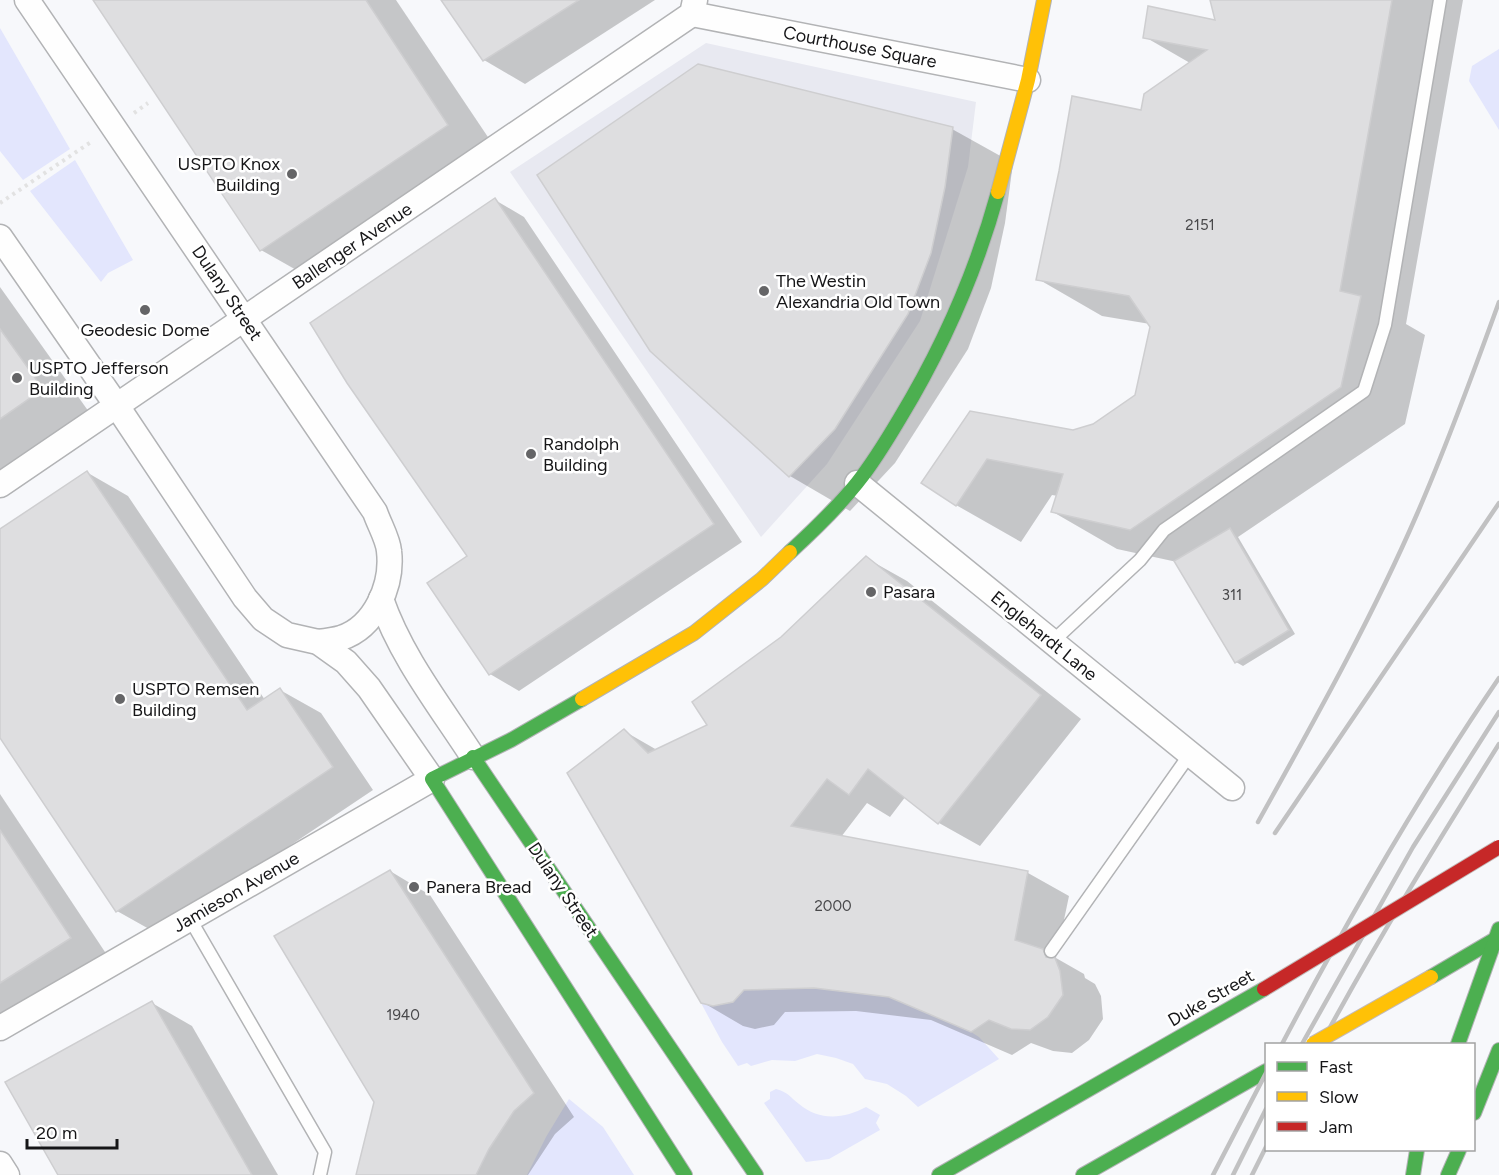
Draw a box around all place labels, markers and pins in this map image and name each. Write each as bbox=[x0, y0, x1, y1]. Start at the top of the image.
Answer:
place label: USPTO Knox Building bbox=[178, 153, 280, 196]
marker: USPTO Knox Building bbox=[285, 167, 299, 181]
place label: The Westin Alexandria Old Town bbox=[776, 270, 940, 313]
marker: The Westin Alexandria Old Town bbox=[757, 284, 771, 298]
marker: Geodesic Dome bbox=[138, 303, 152, 317]
place label: Geodesic Dome bbox=[80, 319, 210, 341]
place label: USPTO Jefferson Building bbox=[29, 357, 169, 400]
marker: USPTO Jefferson Building bbox=[10, 371, 24, 385]
place label: Randolph Building bbox=[543, 433, 619, 476]
marker: Randolph Building bbox=[524, 447, 538, 461]
place label: Pasara bbox=[883, 581, 935, 603]
marker: Pasara bbox=[864, 585, 878, 599]
place label: USPTO Remsen Building bbox=[132, 678, 259, 721]
marker: USPTO Remsen Building bbox=[113, 692, 127, 706]
place label: Panera Bread bbox=[426, 876, 532, 898]
marker: Panera Bread bbox=[407, 880, 421, 894]

